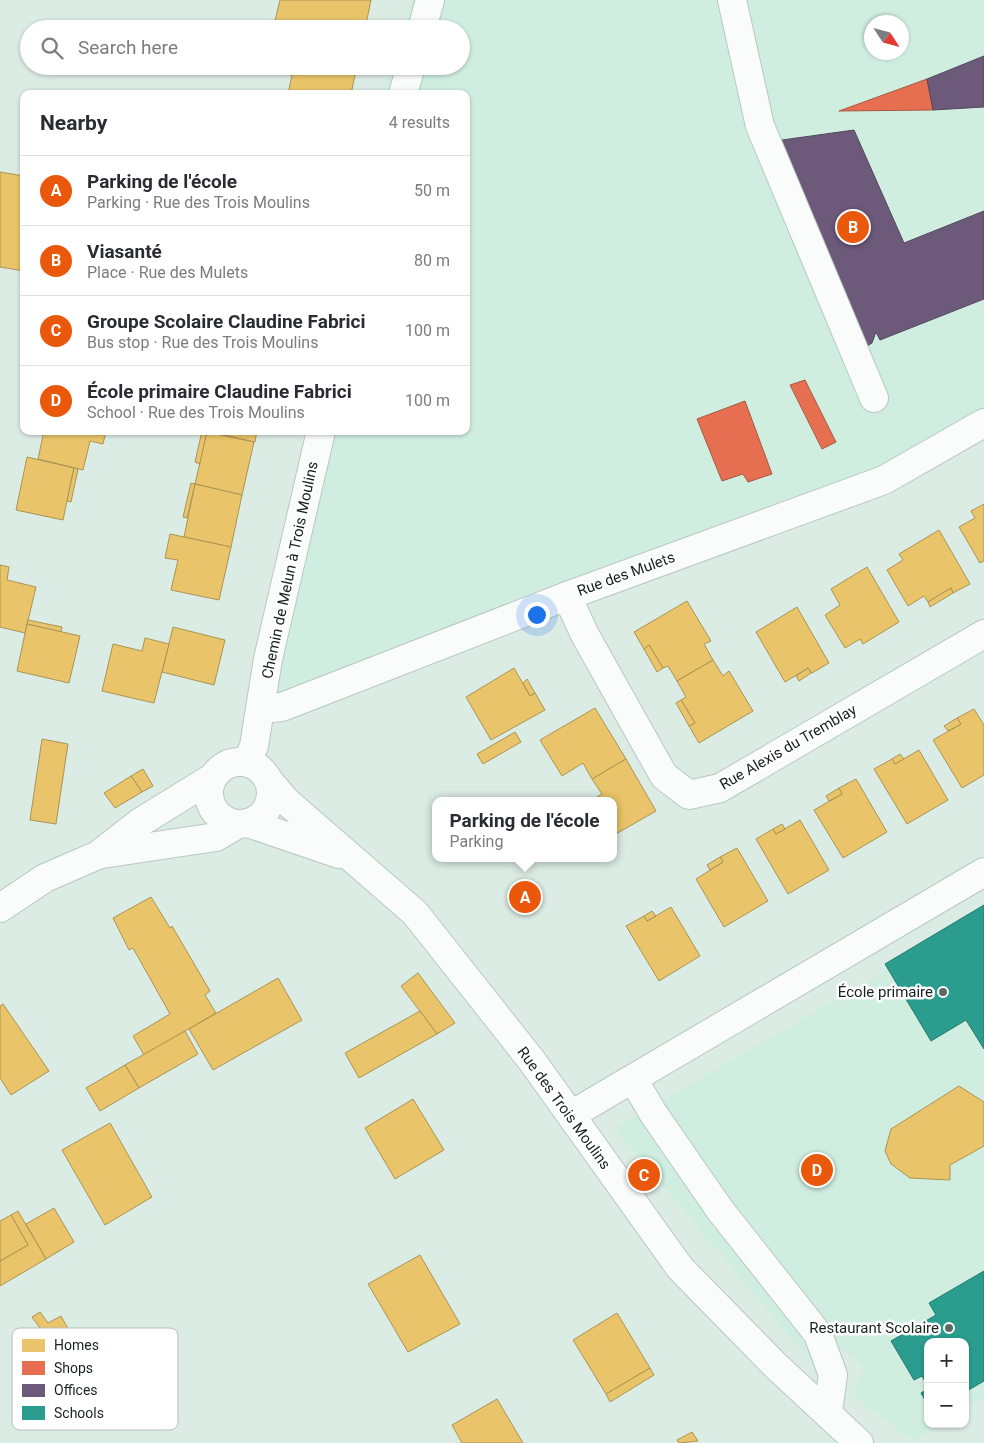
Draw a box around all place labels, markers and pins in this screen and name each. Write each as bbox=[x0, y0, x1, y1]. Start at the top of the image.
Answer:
pin: B bbox=[837, 208, 869, 246]
pin: A bbox=[509, 878, 541, 916]
place label: École primaire bbox=[838, 983, 933, 1001]
marker: École primaire bbox=[937, 986, 949, 998]
pin: D bbox=[801, 1151, 833, 1189]
pin: C bbox=[628, 1156, 660, 1194]
place label: Restaurant Scolaire bbox=[809, 1319, 939, 1337]
marker: Restaurant Scolaire bbox=[943, 1322, 955, 1334]

